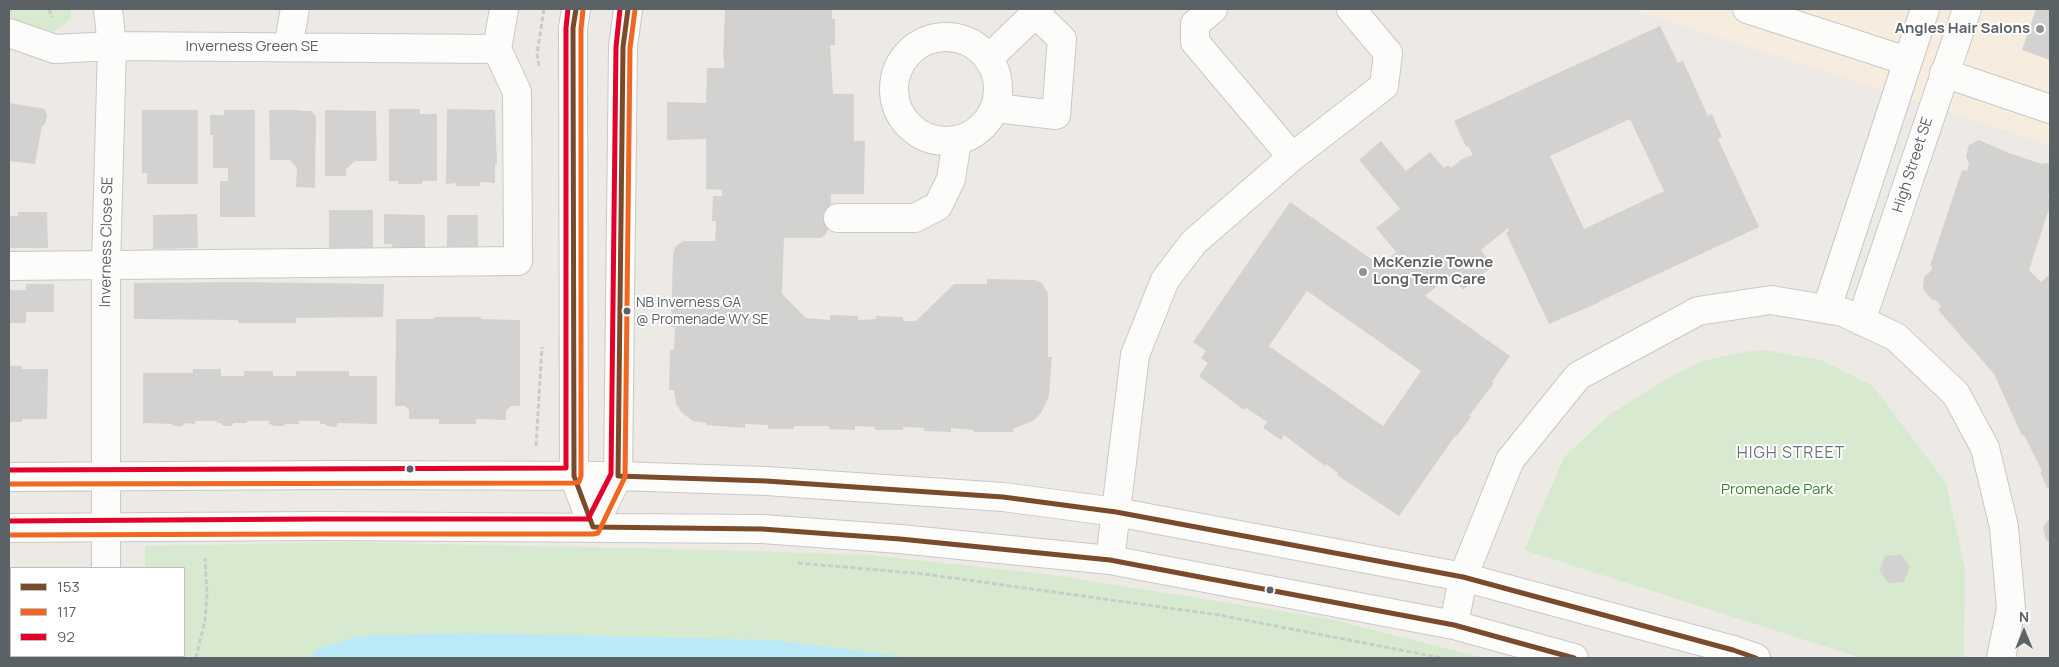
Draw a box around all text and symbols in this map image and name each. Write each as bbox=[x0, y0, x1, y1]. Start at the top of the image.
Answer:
place label: Angles Hair Salons bbox=[1895, 20, 2030, 38]
marker: Angles Hair Salons bbox=[2034, 23, 2046, 35]
street label: Inverness Green SE bbox=[185, 38, 319, 56]
street label: High Street SE bbox=[1889, 115, 1937, 215]
street label: Inverness Close SE bbox=[97, 176, 117, 308]
place label: McKenzie Towne Long Term Care bbox=[1373, 254, 1493, 289]
marker: McKenzie Towne Long Term Care bbox=[1357, 266, 1369, 278]
place label: NB Inverness GA @ Promenade WY SE bbox=[636, 295, 769, 328]
marker: NB Inverness GA @ Promenade WY SE bbox=[622, 306, 632, 316]
district label: HIGH STREET bbox=[1735, 444, 1847, 464]
unlabelled marker bbox=[405, 464, 415, 474]
park label: Promenade Park bbox=[1721, 481, 1833, 499]
legend bbox=[10, 567, 185, 657]
text: 153 bbox=[57, 576, 80, 597]
unlabelled marker bbox=[1265, 585, 1275, 595]
text: 117 bbox=[57, 601, 76, 622]
north arrow bbox=[1999, 607, 2049, 657]
text: N bbox=[2019, 607, 2029, 626]
text: 92 bbox=[57, 626, 75, 647]

